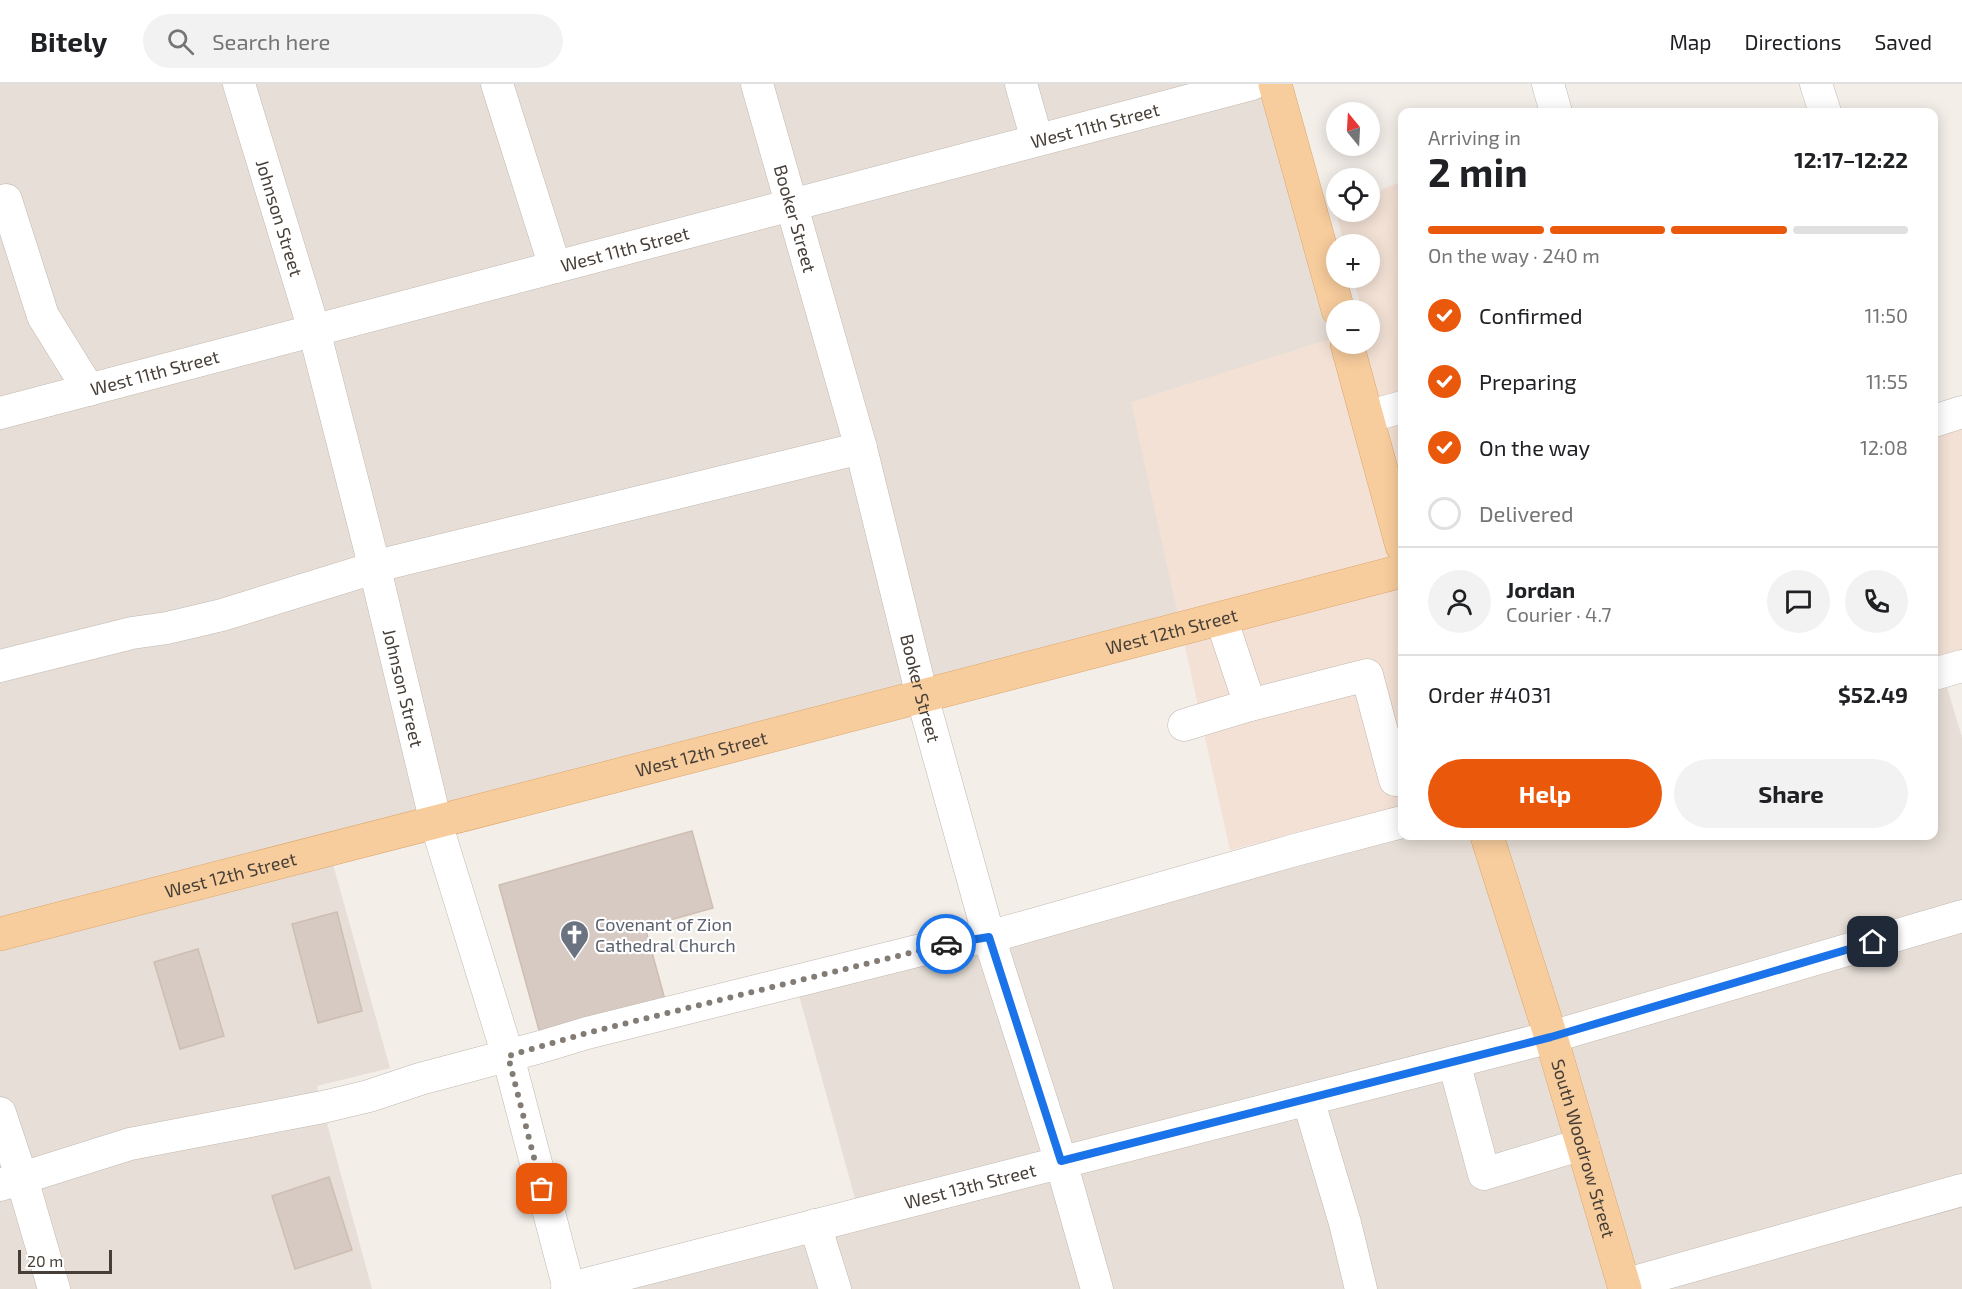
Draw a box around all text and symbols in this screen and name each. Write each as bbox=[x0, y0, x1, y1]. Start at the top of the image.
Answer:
search box bbox=[143, 14, 563, 68]
text: Bitely bbox=[30, 24, 107, 58]
icon: search bbox=[164, 25, 197, 58]
text: Search here bbox=[212, 28, 330, 54]
text: Map bbox=[1669, 29, 1712, 54]
text: Directions bbox=[1745, 29, 1841, 54]
text: Saved bbox=[1874, 29, 1932, 54]
street label: West 11th Street bbox=[1028, 98, 1162, 153]
north arrow bbox=[1326, 102, 1380, 156]
map controls bbox=[1326, 102, 1380, 354]
text: Arriving in bbox=[1428, 125, 1521, 149]
text: 12:17–12:22 bbox=[1794, 146, 1908, 172]
text: 2 min bbox=[1428, 148, 1528, 195]
street label: Johnson Street bbox=[252, 157, 308, 279]
street label: Booker Street bbox=[770, 162, 821, 275]
button: locate bbox=[1326, 168, 1380, 222]
street label: West 11th Street bbox=[558, 221, 692, 276]
button: + bbox=[1326, 234, 1380, 288]
text: On the way · 240 m bbox=[1428, 243, 1600, 267]
icon: check bbox=[1428, 299, 1461, 332]
button: − bbox=[1326, 300, 1380, 354]
text: Confirmed bbox=[1479, 302, 1583, 328]
text: 11:50 bbox=[1865, 303, 1908, 327]
street label: West 11th Street bbox=[88, 345, 222, 400]
icon: check bbox=[1428, 365, 1461, 398]
text: Preparing bbox=[1479, 368, 1577, 394]
text: 11:55 bbox=[1866, 369, 1908, 393]
icon: check bbox=[1428, 431, 1461, 464]
text: On the way bbox=[1479, 434, 1590, 460]
text: 12:08 bbox=[1860, 435, 1908, 459]
text: Delivered bbox=[1479, 500, 1574, 526]
button: person bbox=[1428, 570, 1491, 633]
button: chat bbox=[1767, 570, 1830, 633]
button: phone bbox=[1845, 570, 1908, 633]
text: Jordan bbox=[1506, 576, 1575, 602]
text: Courier · 4.7 bbox=[1506, 602, 1612, 626]
street label: West 12th Street bbox=[1103, 603, 1240, 659]
street label: Johnson Street bbox=[379, 626, 428, 749]
street label: Booker Street bbox=[896, 632, 945, 745]
text: Order #4031 bbox=[1428, 681, 1552, 707]
text: $52.49 bbox=[1838, 681, 1908, 707]
street label: West 12th Street bbox=[633, 726, 770, 781]
button: Help bbox=[1428, 759, 1662, 828]
button: Share bbox=[1674, 759, 1908, 828]
street label: West 12th Street bbox=[162, 847, 299, 902]
place label: Covenant of Zion Cathedral Church bbox=[595, 913, 736, 956]
courier bbox=[916, 914, 976, 974]
pin bbox=[1847, 916, 1898, 967]
church icon: Covenant of Zion Cathedral Church bbox=[558, 918, 590, 960]
icon: home bbox=[1856, 925, 1889, 958]
icon: car bbox=[930, 928, 963, 961]
street label: South Woodrow Street bbox=[1547, 1057, 1620, 1240]
street label: West 13th Street bbox=[902, 1158, 1038, 1213]
pin bbox=[516, 1163, 567, 1214]
icon: bag bbox=[525, 1172, 558, 1205]
scale bar bbox=[18, 1247, 112, 1274]
text: 20 m bbox=[27, 1251, 63, 1270]

